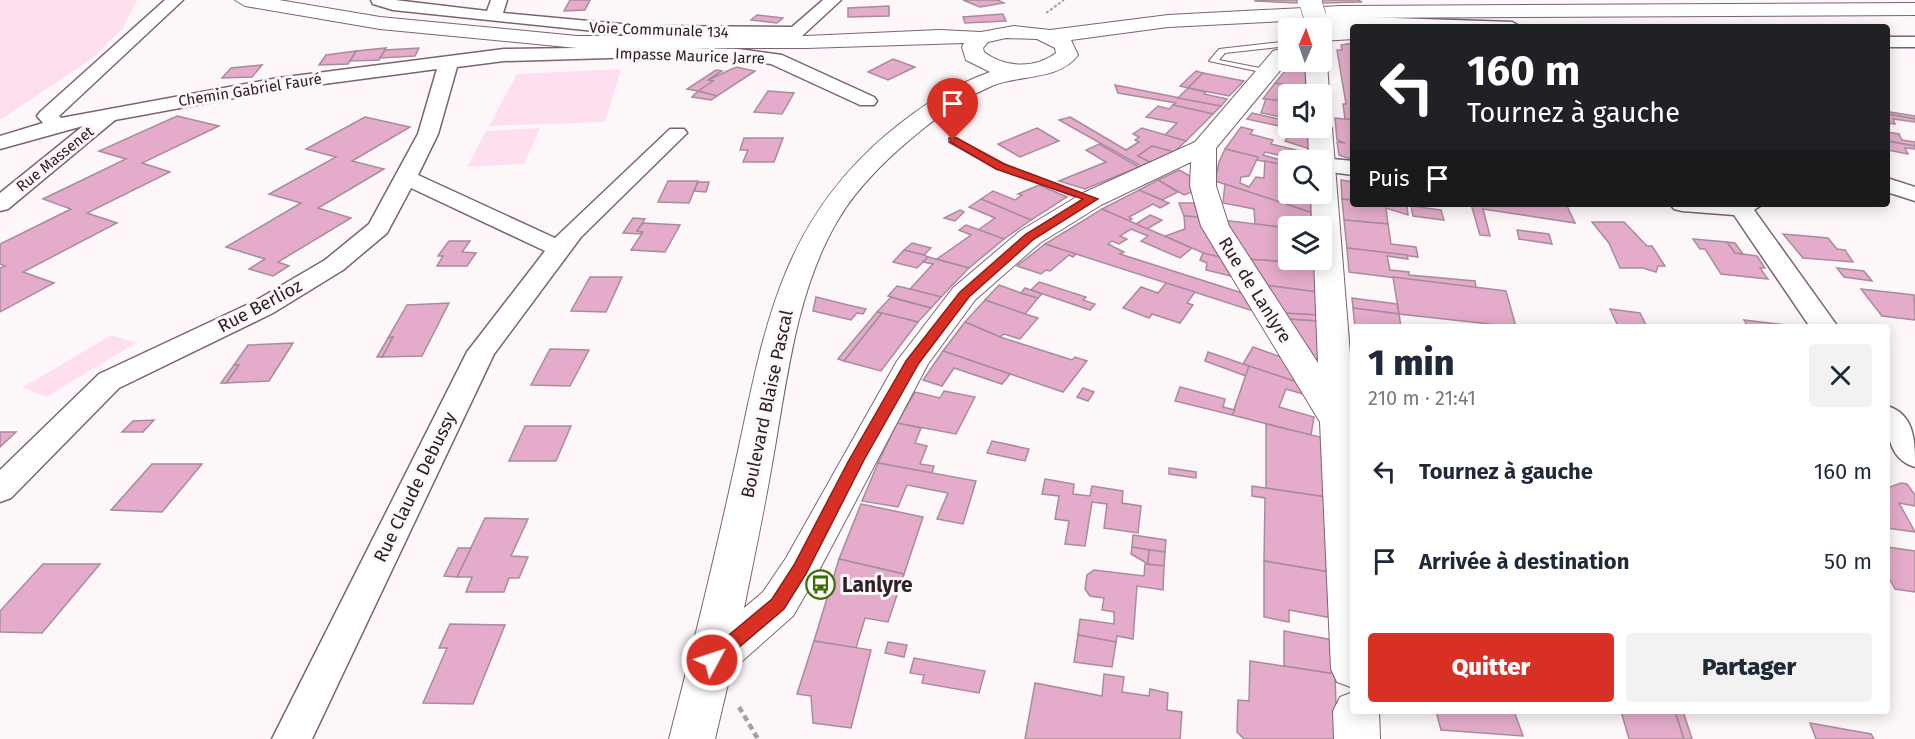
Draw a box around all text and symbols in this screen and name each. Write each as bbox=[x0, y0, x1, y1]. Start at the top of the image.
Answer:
north arrow bbox=[1278, 18, 1332, 72]
map controls bbox=[1278, 18, 1332, 270]
street label: Voie Communale 134 bbox=[589, 19, 729, 41]
street label: Impasse Maurice Jarre bbox=[615, 44, 765, 68]
text: 160 m bbox=[1467, 46, 1580, 96]
icon: left bbox=[1368, 48, 1446, 126]
street label: Chemin Gabriel Fauré bbox=[177, 70, 323, 110]
pin bbox=[927, 78, 978, 140]
button: sound bbox=[1278, 84, 1332, 138]
icon: arrive bbox=[936, 87, 969, 120]
text: Tournez à gauche bbox=[1467, 97, 1680, 129]
street label: Rue Massenet bbox=[13, 122, 98, 196]
button: search bbox=[1278, 150, 1332, 204]
icon: arrive bbox=[1421, 162, 1454, 195]
text: Puis bbox=[1368, 165, 1409, 192]
button: layers bbox=[1278, 216, 1332, 270]
street label: Rue de Lanlyre bbox=[1214, 233, 1296, 347]
street label: Rue Berlioz bbox=[214, 275, 306, 337]
street label: Boulevard Blaise Pascal bbox=[736, 308, 798, 500]
text: 1 min bbox=[1368, 341, 1454, 385]
button: close bbox=[1809, 344, 1872, 407]
text: 210 m · 21:41 bbox=[1368, 386, 1476, 410]
street label: Rue Claude Debussy bbox=[369, 408, 461, 566]
icon: left bbox=[1368, 455, 1401, 488]
text: Tournez à gauche bbox=[1419, 458, 1593, 485]
text: 160 m bbox=[1814, 458, 1872, 485]
icon: arrive bbox=[1368, 545, 1401, 578]
text: Arrivée à destination bbox=[1419, 548, 1629, 575]
text: 50 m bbox=[1824, 548, 1872, 575]
bus stop icon: Lanlyre bbox=[805, 569, 837, 601]
place label: Lanlyre bbox=[842, 572, 913, 598]
position arrow bbox=[680, 628, 744, 692]
button: Quitter bbox=[1368, 633, 1614, 702]
button: Partager bbox=[1626, 633, 1872, 702]

